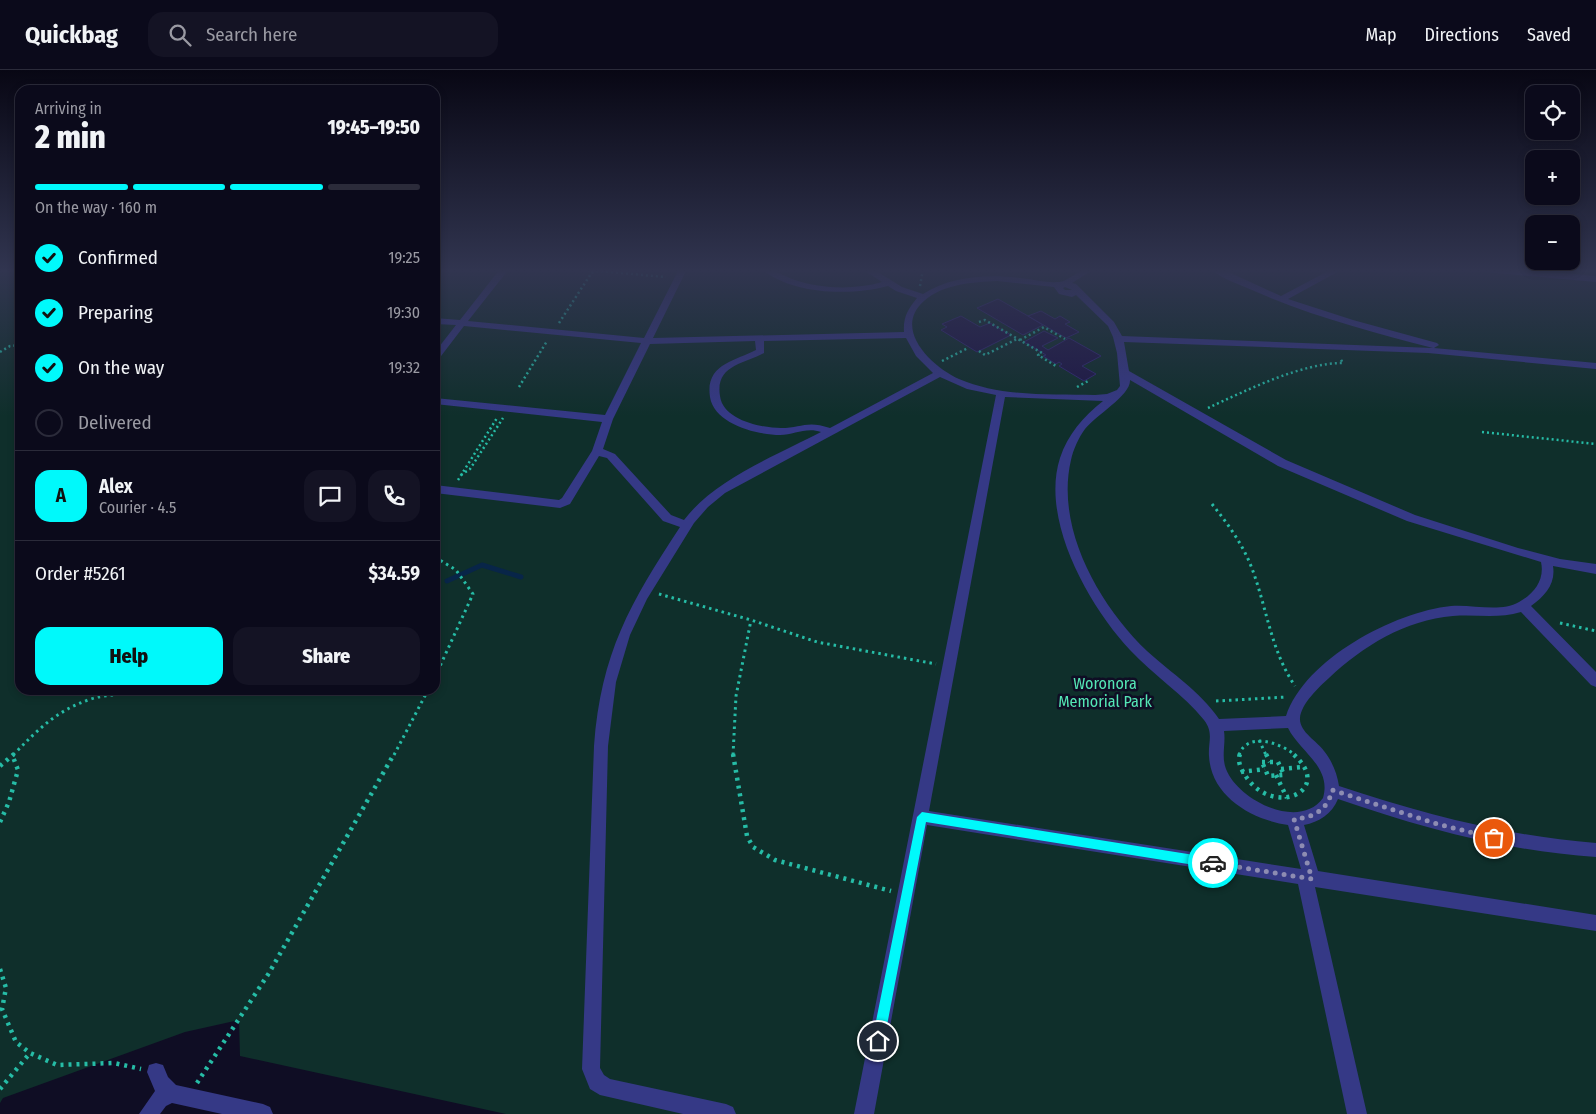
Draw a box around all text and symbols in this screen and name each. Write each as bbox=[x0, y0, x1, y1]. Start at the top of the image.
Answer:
search box bbox=[148, 12, 498, 57]
text: Quickbag bbox=[25, 21, 118, 49]
icon: search bbox=[166, 21, 194, 49]
text: Search here bbox=[206, 23, 297, 46]
text: Map bbox=[1365, 24, 1397, 46]
text: Directions bbox=[1425, 24, 1499, 46]
text: Saved bbox=[1527, 24, 1571, 46]
map controls bbox=[1525, 85, 1580, 270]
button: locate bbox=[1525, 85, 1580, 140]
text: Arriving in bbox=[35, 99, 102, 118]
text: 19:45–19:50 bbox=[328, 116, 420, 139]
text: 2 min bbox=[35, 118, 106, 156]
button: + bbox=[1525, 150, 1580, 205]
text: On the way · 160 m bbox=[35, 198, 157, 217]
button: − bbox=[1525, 215, 1580, 270]
icon: check bbox=[35, 244, 63, 272]
text: Confirmed bbox=[78, 246, 158, 269]
text: 19:25 bbox=[388, 248, 420, 267]
icon: check bbox=[35, 299, 63, 327]
text: Preparing bbox=[78, 301, 153, 324]
text: 19:30 bbox=[387, 303, 420, 322]
icon: check bbox=[35, 354, 63, 382]
text: On the way bbox=[78, 356, 164, 379]
text: 19:32 bbox=[388, 358, 420, 377]
text: Delivered bbox=[78, 411, 152, 434]
button: chat bbox=[304, 470, 356, 522]
button: phone bbox=[368, 470, 420, 522]
text: Alex bbox=[99, 475, 133, 498]
text: A bbox=[56, 484, 66, 507]
text: Courier · 4.5 bbox=[99, 498, 176, 517]
text: Order #5261 bbox=[35, 562, 126, 585]
text: $34.59 bbox=[368, 562, 420, 585]
button: Help bbox=[35, 627, 223, 685]
button: Share bbox=[233, 627, 420, 685]
park label: Woronora Memorial Park bbox=[1058, 674, 1152, 711]
pin bbox=[1473, 817, 1515, 859]
icon: bag bbox=[1480, 824, 1508, 852]
courier bbox=[1188, 838, 1238, 888]
icon: car bbox=[1199, 849, 1227, 877]
pin bbox=[857, 1020, 899, 1062]
icon: home bbox=[864, 1027, 892, 1055]

